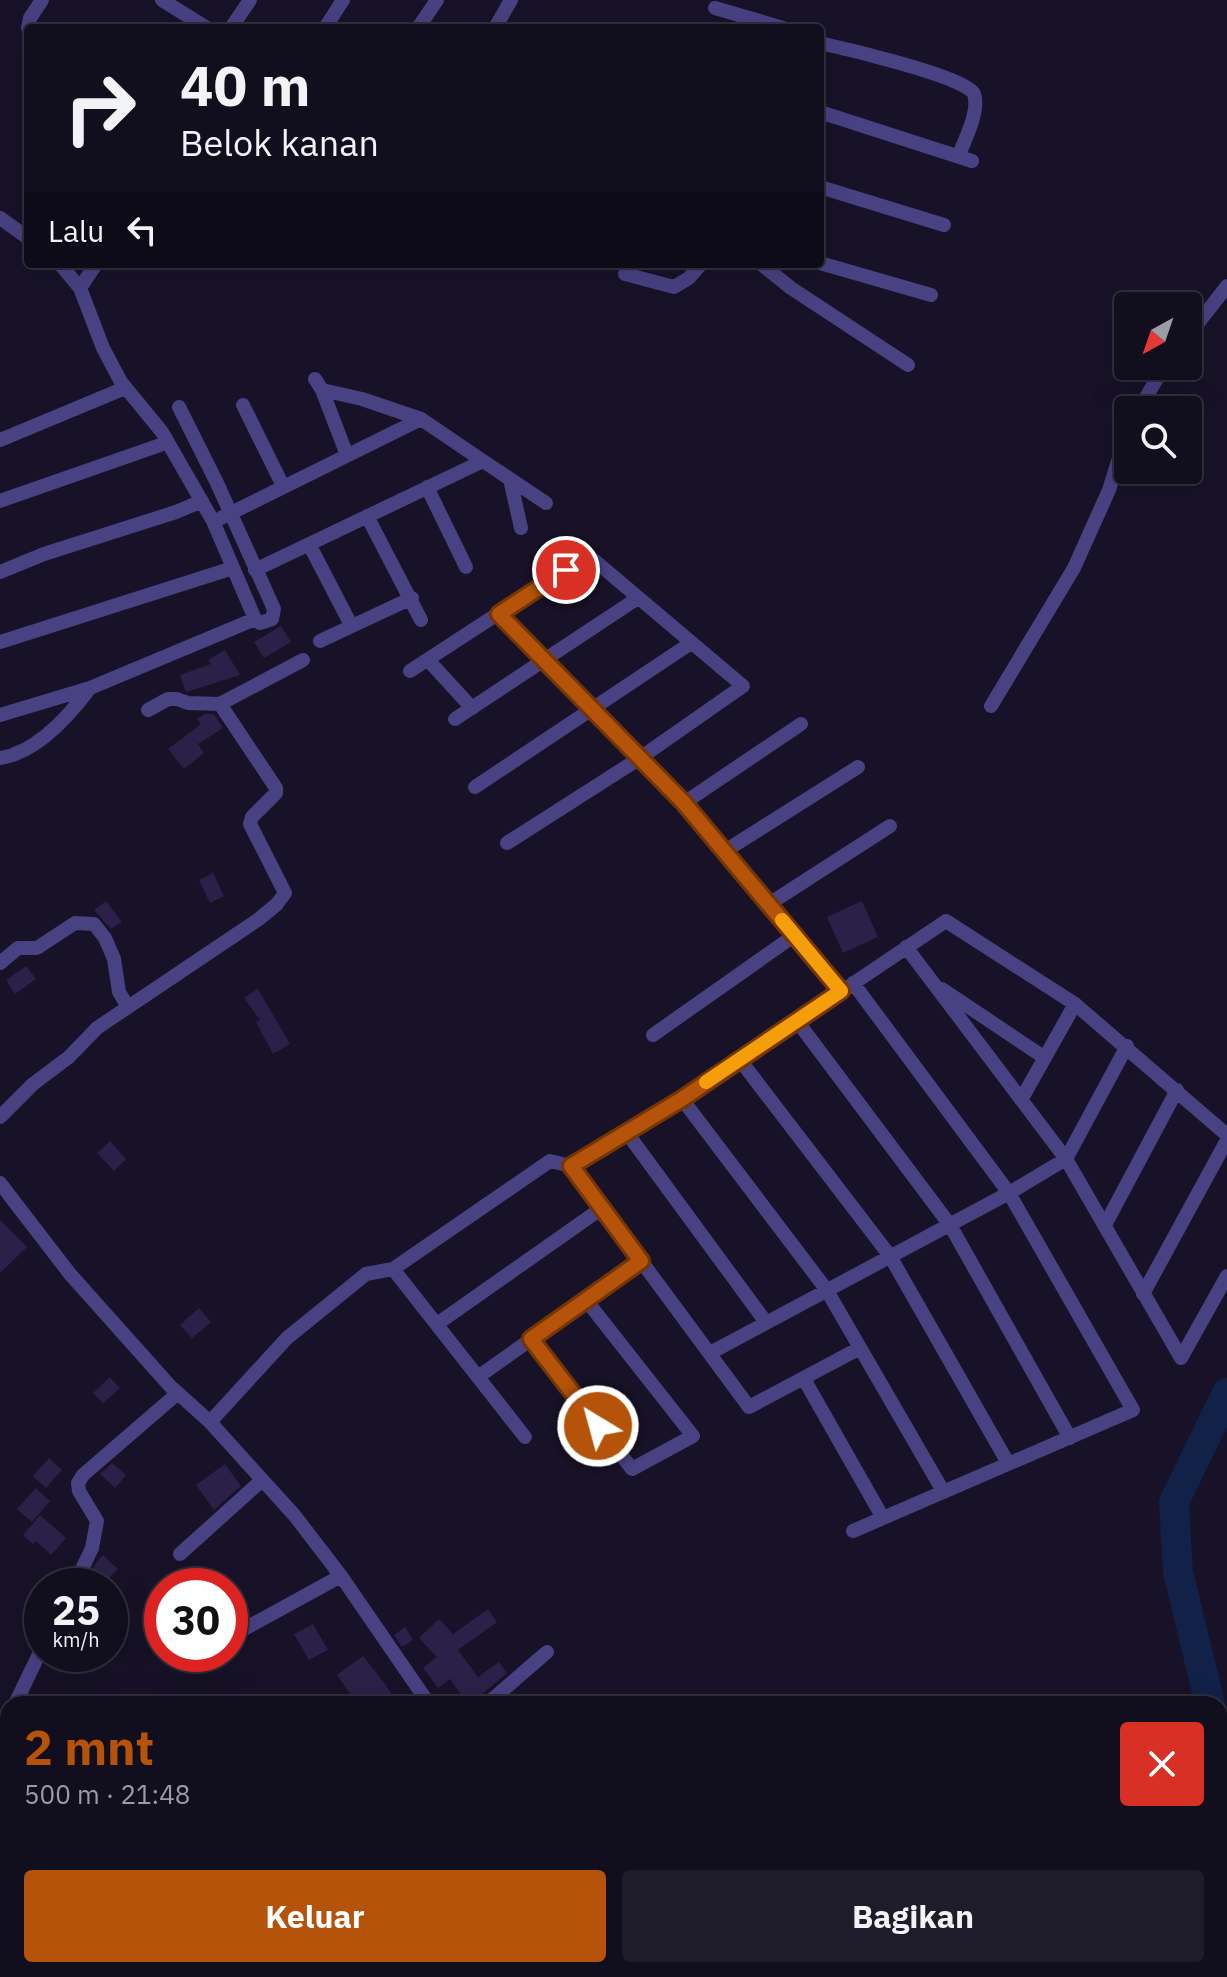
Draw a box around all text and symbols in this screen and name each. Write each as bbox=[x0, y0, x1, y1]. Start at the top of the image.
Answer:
text: 40 m bbox=[180, 49, 310, 121]
icon: right bbox=[48, 56, 152, 160]
text: Belok kanan bbox=[180, 119, 379, 166]
icon: left bbox=[120, 208, 164, 252]
text: Lalu bbox=[48, 211, 104, 250]
north arrow bbox=[1114, 292, 1202, 380]
map controls bbox=[1114, 292, 1202, 484]
button: search bbox=[1114, 396, 1202, 484]
pin bbox=[532, 536, 600, 604]
icon: arrive bbox=[544, 548, 588, 592]
position arrow bbox=[556, 1384, 640, 1468]
speed limit sign: 30 bbox=[144, 1568, 248, 1672]
text: 25 bbox=[52, 1584, 100, 1636]
text: km/h bbox=[52, 1626, 100, 1653]
text: 2 mnt bbox=[24, 1716, 154, 1778]
button: close bbox=[1120, 1722, 1204, 1806]
text: 500 m · 21:48 bbox=[24, 1777, 190, 1811]
button: Keluar bbox=[24, 1870, 606, 1962]
button: Bagikan bbox=[622, 1870, 1204, 1962]

